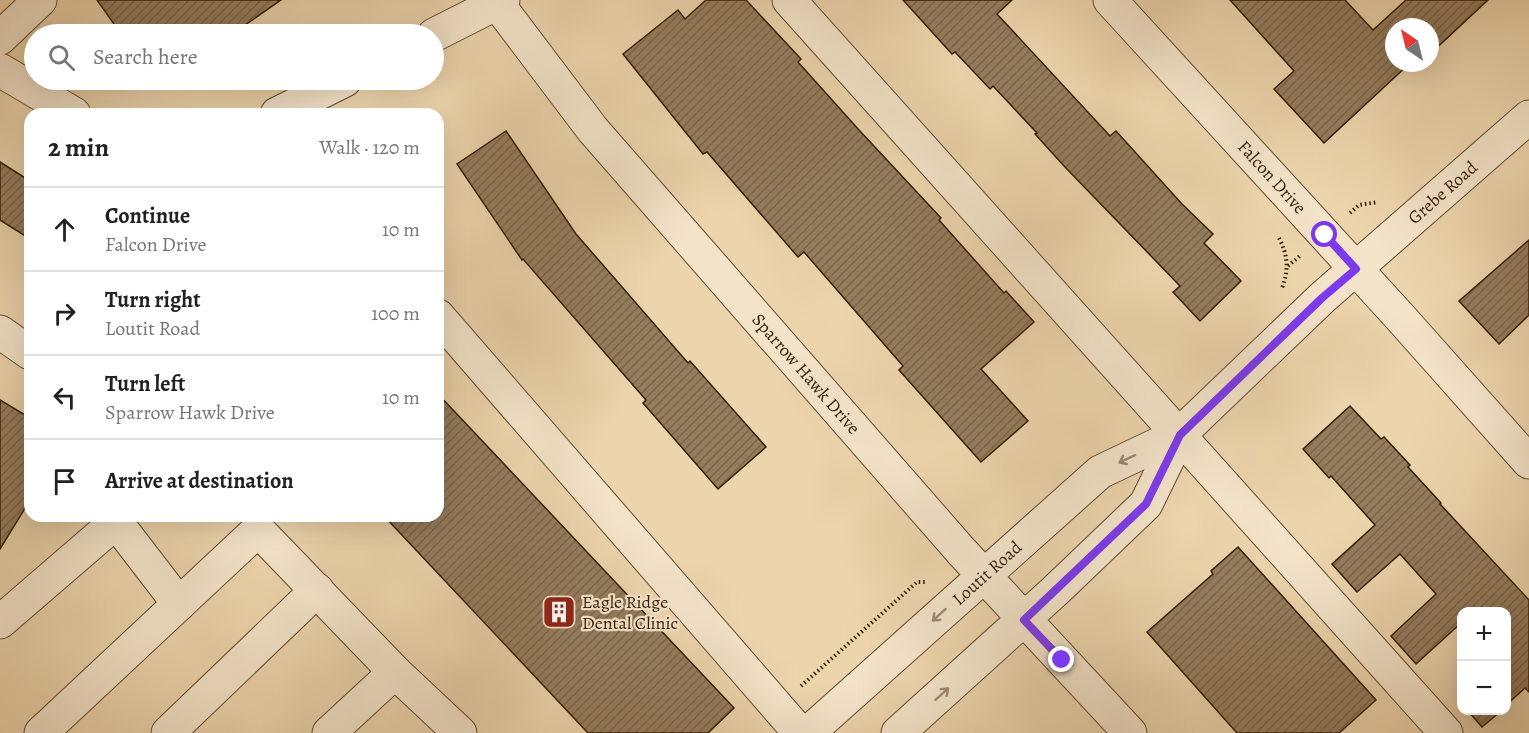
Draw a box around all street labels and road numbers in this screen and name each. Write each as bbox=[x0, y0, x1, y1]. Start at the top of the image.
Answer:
street label: Falcon Drive bbox=[1232, 135, 1312, 219]
street label: Grebe Road bbox=[1403, 155, 1483, 230]
street label: Sparrow Hawk Drive bbox=[747, 308, 866, 439]
street label: Loutit Road bbox=[947, 535, 1027, 611]

